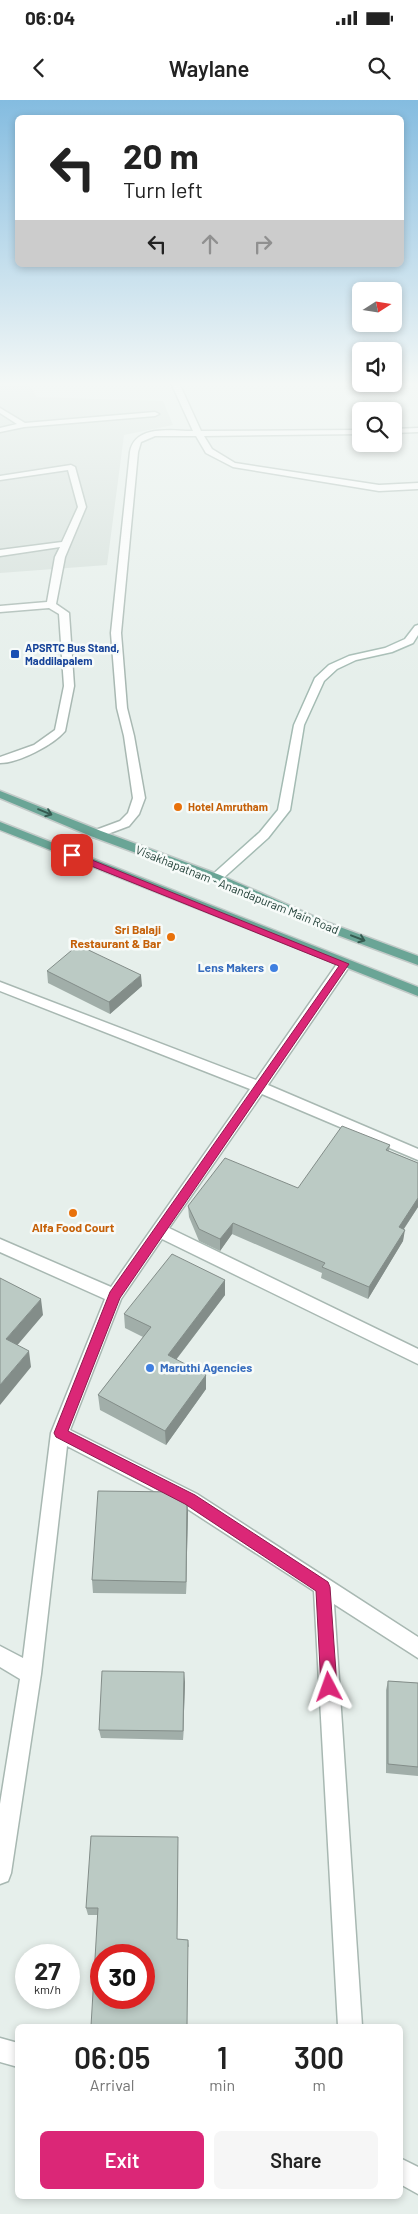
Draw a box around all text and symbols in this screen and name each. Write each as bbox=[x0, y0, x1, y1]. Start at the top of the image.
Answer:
text: 06:04 bbox=[25, 6, 75, 29]
icon: back bbox=[25, 54, 53, 82]
icon: search bbox=[365, 54, 393, 82]
text: Waylane bbox=[169, 55, 249, 81]
text: 20 m bbox=[123, 134, 199, 176]
icon: left bbox=[40, 135, 105, 200]
text: Turn left bbox=[123, 176, 203, 202]
icon: left bbox=[143, 230, 171, 258]
icon: ahead bbox=[196, 230, 224, 258]
icon: right bbox=[249, 230, 277, 258]
north arrow bbox=[352, 282, 402, 332]
map controls bbox=[352, 282, 402, 452]
button: sound bbox=[352, 342, 402, 392]
button: search bbox=[352, 402, 402, 452]
place label: APSRTC Bus Stand, Maddilapalem bbox=[25, 641, 119, 667]
marker: APSRTC Bus Stand, Maddilapalem bbox=[9, 648, 21, 660]
place label: Hotel Amrutham bbox=[188, 800, 268, 813]
marker: Hotel Amrutham bbox=[172, 801, 184, 813]
one-way arrow bbox=[37, 808, 52, 818]
pin bbox=[51, 834, 93, 876]
icon: arrive bbox=[58, 841, 86, 869]
street label: Visakhapatnam - Anandapuram Main Road bbox=[134, 842, 341, 936]
place label: Sri Balaji Restaurant & Bar bbox=[70, 922, 161, 950]
marker: Sri Balaji Restaurant & Bar bbox=[165, 931, 177, 943]
one-way arrow bbox=[350, 934, 365, 944]
place label: Lens Makers bbox=[198, 960, 264, 974]
marker: Lens Makers bbox=[268, 962, 280, 974]
marker: Alfa Food Court bbox=[67, 1207, 79, 1219]
place label: Alfa Food Court bbox=[32, 1220, 115, 1234]
place label: Maruthi Agencies bbox=[160, 1360, 252, 1374]
marker: Maruthi Agencies bbox=[144, 1362, 156, 1374]
position arrow bbox=[302, 1660, 354, 1712]
speed limit sign: 30 bbox=[90, 1944, 155, 2009]
text: 27 bbox=[34, 1955, 61, 1985]
text: km/h bbox=[34, 1982, 61, 1996]
text: 06:05 bbox=[74, 2039, 150, 2075]
text: 1 bbox=[217, 2039, 228, 2075]
text: 300 bbox=[294, 2039, 344, 2075]
text: Arrival bbox=[90, 2075, 134, 2094]
text: min bbox=[209, 2075, 235, 2094]
text: m bbox=[312, 2075, 326, 2094]
button: Exit bbox=[40, 2131, 204, 2189]
button: Share bbox=[214, 2131, 378, 2189]

